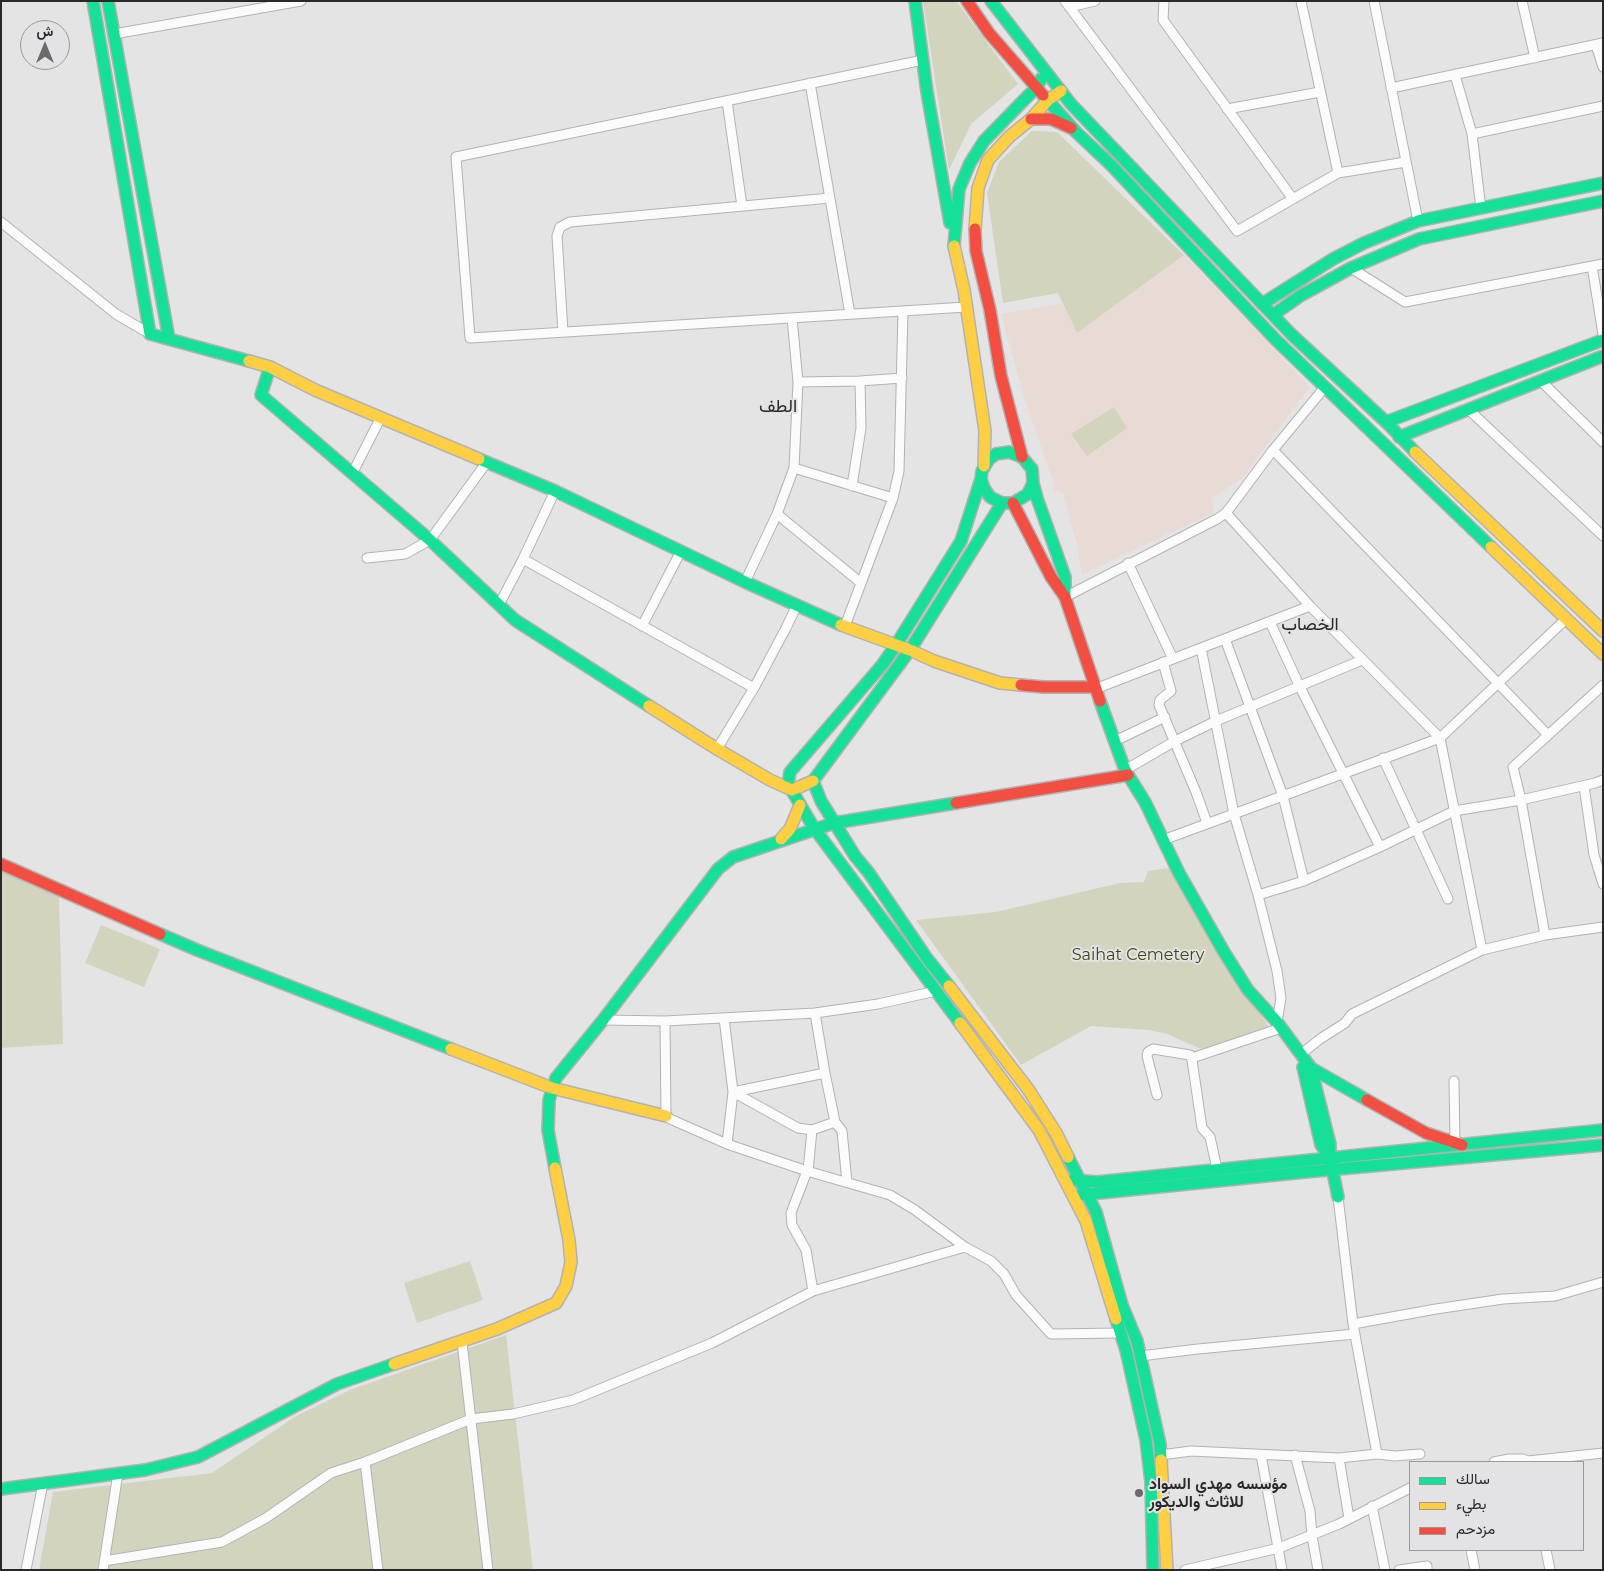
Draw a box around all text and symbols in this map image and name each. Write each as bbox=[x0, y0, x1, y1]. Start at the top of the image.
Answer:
north arrow bbox=[20, 20, 70, 70]
text: ش bbox=[37, 22, 53, 40]
district label: الطف bbox=[759, 396, 797, 418]
district label: الخصاب bbox=[1281, 614, 1339, 636]
park label: Saihat Cemetery bbox=[1072, 945, 1204, 965]
legend bbox=[1409, 1461, 1584, 1551]
text: سالك bbox=[1456, 1469, 1490, 1488]
place label: مؤسسه مهدي السواد للاثاث والديكور bbox=[1149, 1474, 1287, 1512]
marker: مؤسسه مهدي السواد للاثاث والديكور bbox=[1133, 1487, 1145, 1499]
text: بطيء bbox=[1456, 1494, 1486, 1513]
text: مزدحم bbox=[1456, 1519, 1495, 1538]

